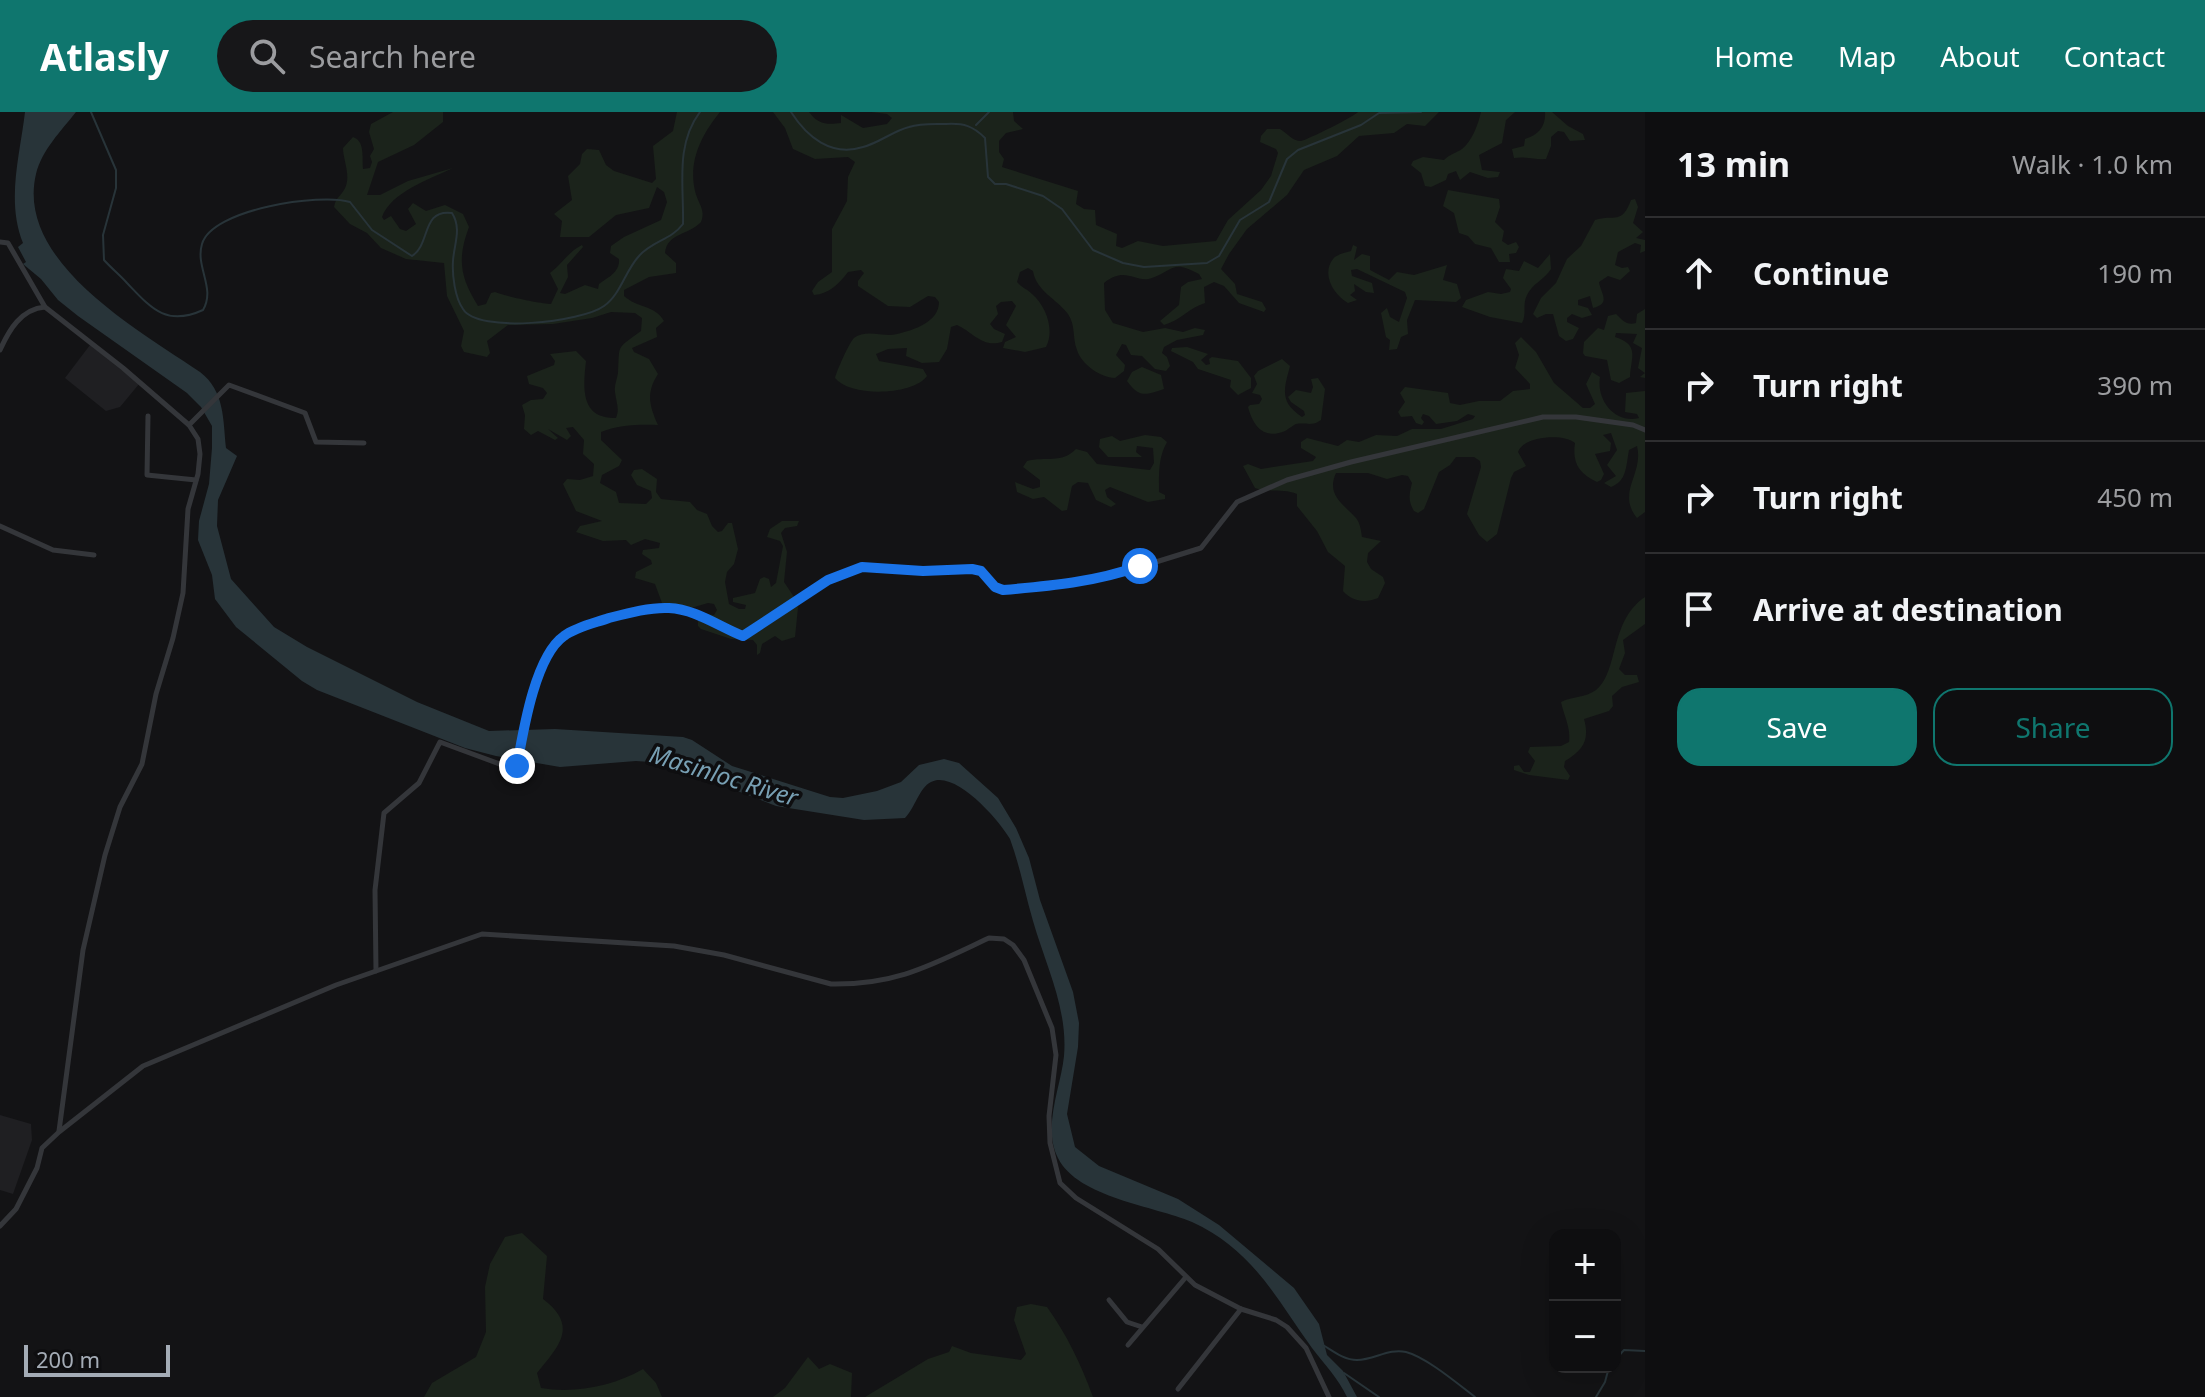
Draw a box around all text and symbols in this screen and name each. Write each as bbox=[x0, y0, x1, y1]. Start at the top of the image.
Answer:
search box bbox=[217, 20, 777, 92]
text: Atlasly bbox=[40, 30, 169, 82]
icon: search bbox=[245, 34, 289, 78]
text: Search here bbox=[309, 36, 476, 77]
text: Home bbox=[1714, 37, 1794, 75]
text: Map bbox=[1838, 37, 1896, 75]
text: About bbox=[1940, 37, 2020, 75]
text: Contact bbox=[2064, 37, 2165, 75]
text: 13 min bbox=[1677, 141, 1790, 187]
text: Walk · 1.0 km bbox=[2012, 146, 2173, 182]
icon: ahead bbox=[1677, 251, 1721, 295]
text: Continue bbox=[1753, 253, 1889, 294]
text: 190 m bbox=[2097, 255, 2173, 291]
icon: right bbox=[1677, 363, 1721, 407]
text: Turn right bbox=[1753, 365, 1903, 406]
text: 390 m bbox=[2097, 367, 2173, 403]
icon: right bbox=[1677, 475, 1721, 519]
text: Turn right bbox=[1753, 477, 1903, 518]
text: 450 m bbox=[2097, 479, 2173, 515]
route start bbox=[1122, 548, 1158, 584]
icon: arrive bbox=[1677, 587, 1721, 631]
text: Arrive at destination bbox=[1753, 589, 2063, 630]
button: Save bbox=[1677, 688, 1917, 766]
button: Share bbox=[1933, 688, 2173, 766]
water label: Masinloc River bbox=[646, 737, 804, 814]
route end bbox=[499, 748, 535, 784]
map controls bbox=[1549, 1229, 1621, 1373]
button: + bbox=[1549, 1229, 1621, 1301]
button: − bbox=[1549, 1301, 1621, 1373]
scale bar bbox=[24, 1341, 170, 1377]
text: 200 m bbox=[36, 1344, 100, 1374]

